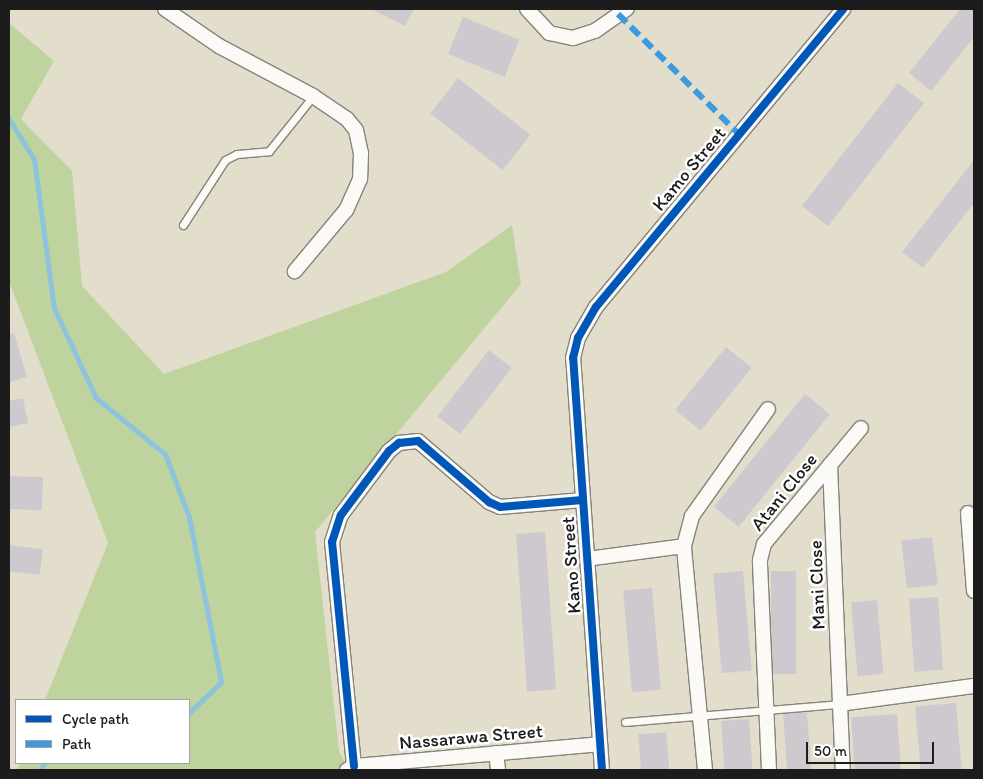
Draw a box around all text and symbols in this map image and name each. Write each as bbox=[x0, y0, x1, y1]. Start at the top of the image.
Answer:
street label: Kamo Street bbox=[647, 123, 731, 215]
street label: Atani Close bbox=[746, 449, 822, 535]
street label: Kano Street bbox=[556, 516, 586, 614]
street label: Mani Close bbox=[804, 540, 830, 630]
legend bbox=[15, 699, 190, 764]
text: Cycle path bbox=[62, 710, 129, 728]
street label: Nassarawa Street bbox=[398, 719, 544, 755]
scale bar bbox=[808, 732, 936, 764]
text: Path bbox=[62, 735, 91, 753]
text: 50 m bbox=[814, 742, 847, 760]

